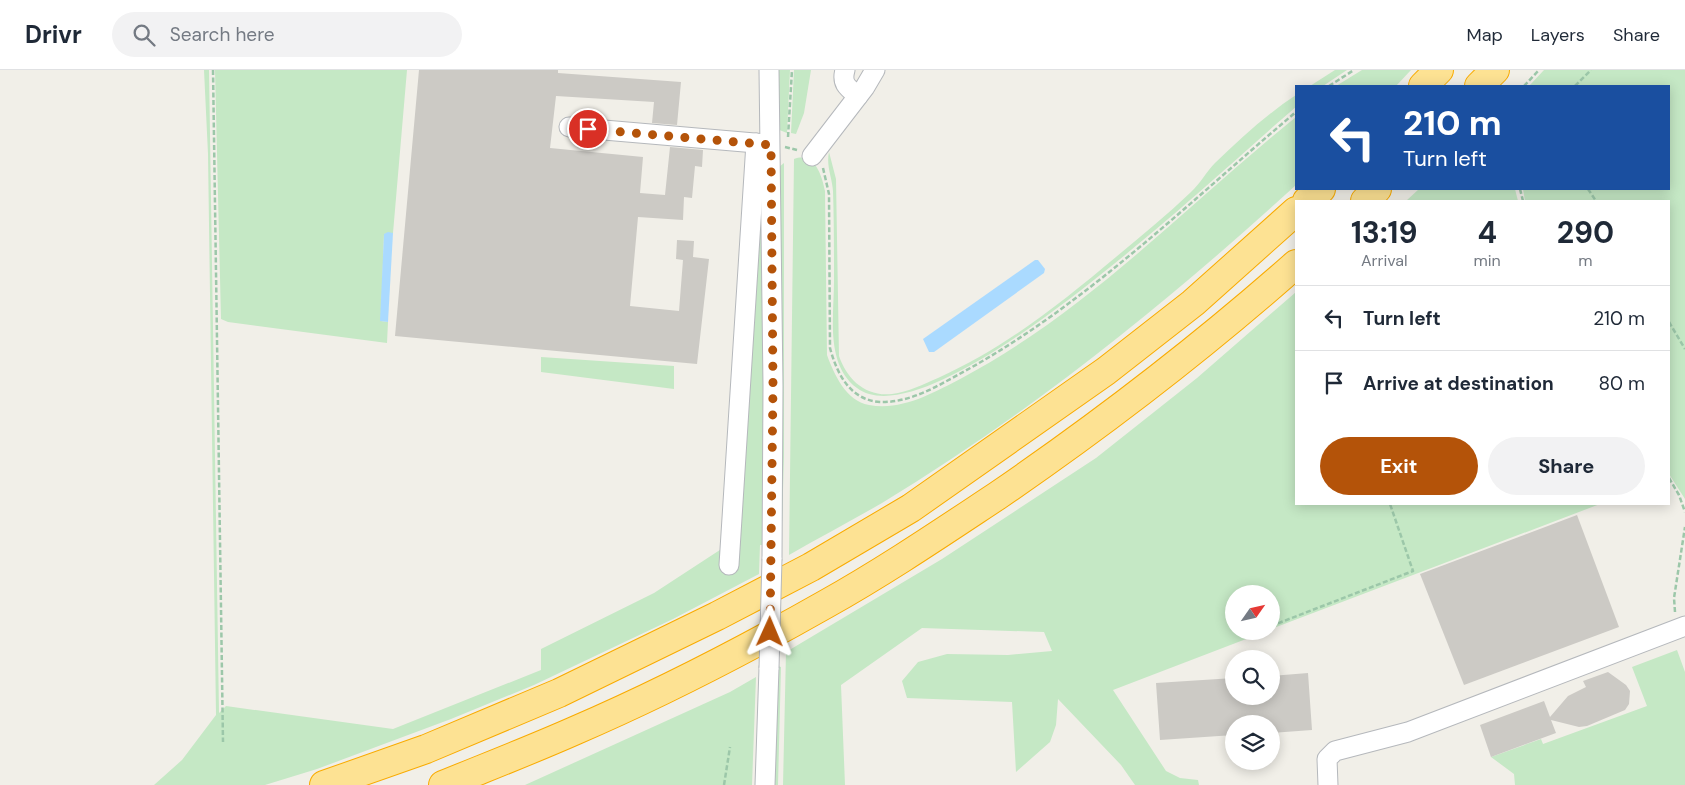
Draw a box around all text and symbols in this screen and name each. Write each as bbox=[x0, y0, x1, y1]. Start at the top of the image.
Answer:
search box bbox=[112, 12, 462, 57]
text: Drivr bbox=[25, 19, 82, 50]
icon: search bbox=[130, 21, 158, 49]
text: Search here bbox=[170, 22, 275, 47]
text: Map bbox=[1467, 23, 1503, 47]
text: Layers bbox=[1531, 23, 1585, 47]
text: Share bbox=[1613, 23, 1660, 47]
text: 210 m bbox=[1403, 100, 1502, 146]
icon: left bbox=[1320, 105, 1385, 170]
pin bbox=[567, 108, 609, 150]
icon: arrive bbox=[574, 115, 602, 143]
text: Turn left bbox=[1403, 144, 1487, 173]
text: 13:19 bbox=[1351, 213, 1418, 252]
text: 4 bbox=[1477, 213, 1497, 252]
text: 290 bbox=[1557, 213, 1614, 252]
text: Arrival bbox=[1361, 250, 1408, 271]
text: min bbox=[1473, 250, 1501, 271]
text: m bbox=[1578, 250, 1593, 271]
icon: left bbox=[1320, 304, 1348, 332]
text: Turn left bbox=[1363, 306, 1441, 331]
text: 210 m bbox=[1593, 306, 1645, 331]
icon: arrive bbox=[1320, 369, 1348, 397]
text: Arrive at destination bbox=[1363, 371, 1554, 396]
text: 80 m bbox=[1598, 371, 1645, 396]
button: Exit bbox=[1320, 437, 1478, 495]
button: Share bbox=[1488, 437, 1645, 495]
north arrow bbox=[1225, 585, 1280, 640]
map controls bbox=[1225, 585, 1280, 770]
position arrow bbox=[743, 605, 795, 657]
button: search bbox=[1225, 650, 1280, 705]
button: layers bbox=[1225, 715, 1280, 770]

